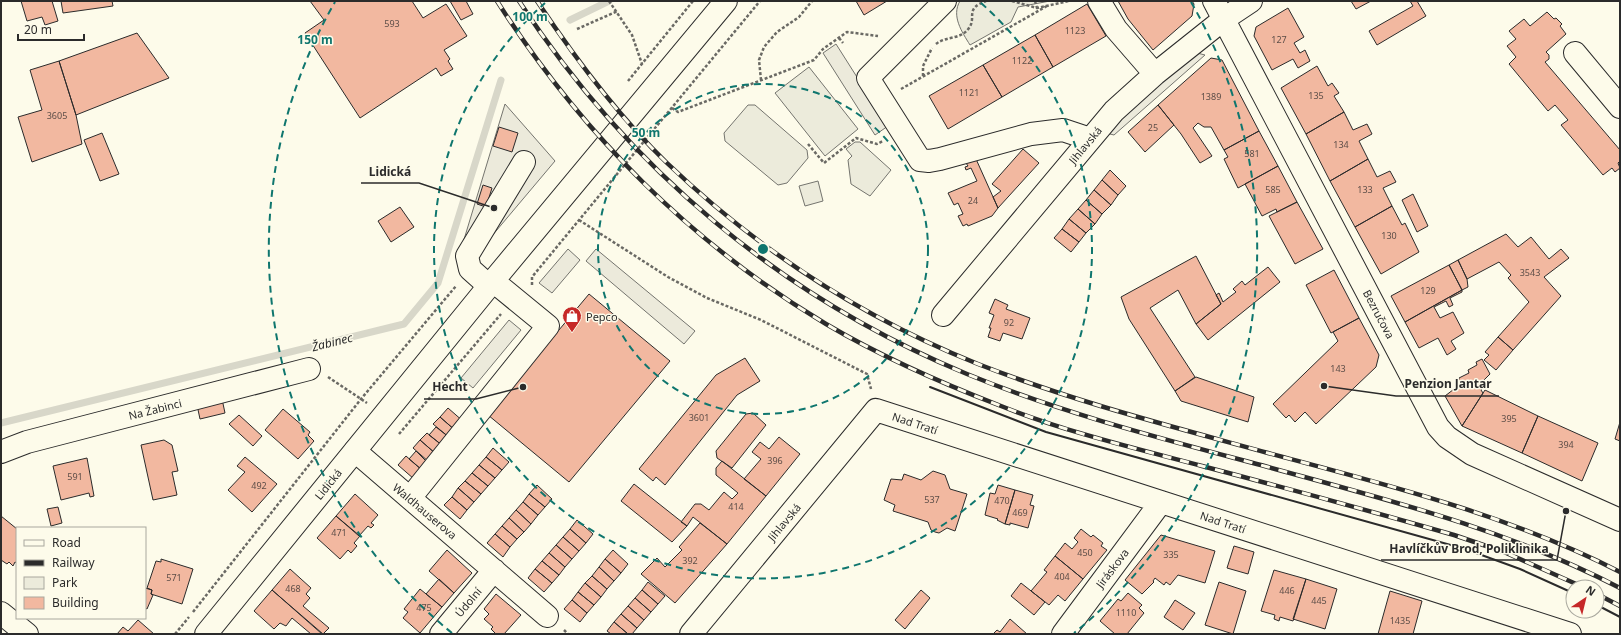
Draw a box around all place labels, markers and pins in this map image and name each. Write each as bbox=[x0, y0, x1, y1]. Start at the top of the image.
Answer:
callout: Lidická bbox=[361, 159, 419, 183]
centre of rings bbox=[756, 242, 770, 256]
shop icon: Pepco bbox=[561, 305, 583, 333]
place label: Pepco bbox=[586, 309, 618, 324]
callout: Penzion Jantar bbox=[1396, 372, 1499, 396]
callout: Hecht bbox=[424, 375, 476, 399]
callout: Havlíčkův Brod, Poliklinika bbox=[1381, 536, 1557, 560]

